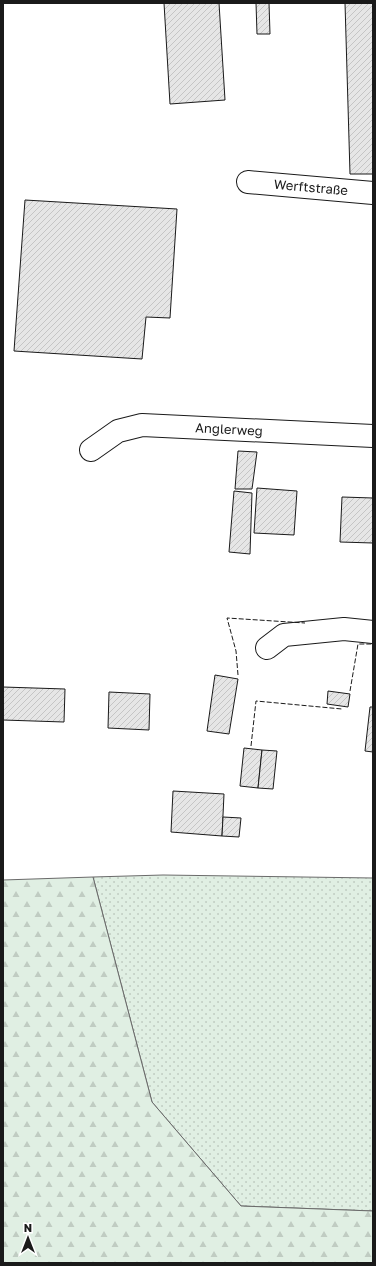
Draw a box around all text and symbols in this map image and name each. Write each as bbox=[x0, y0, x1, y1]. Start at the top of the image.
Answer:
street label: Werftstraße bbox=[273, 176, 349, 198]
street label: Anglerweg bbox=[195, 419, 263, 439]
north arrow bbox=[8, 1218, 48, 1258]
text: N bbox=[24, 1221, 32, 1234]

